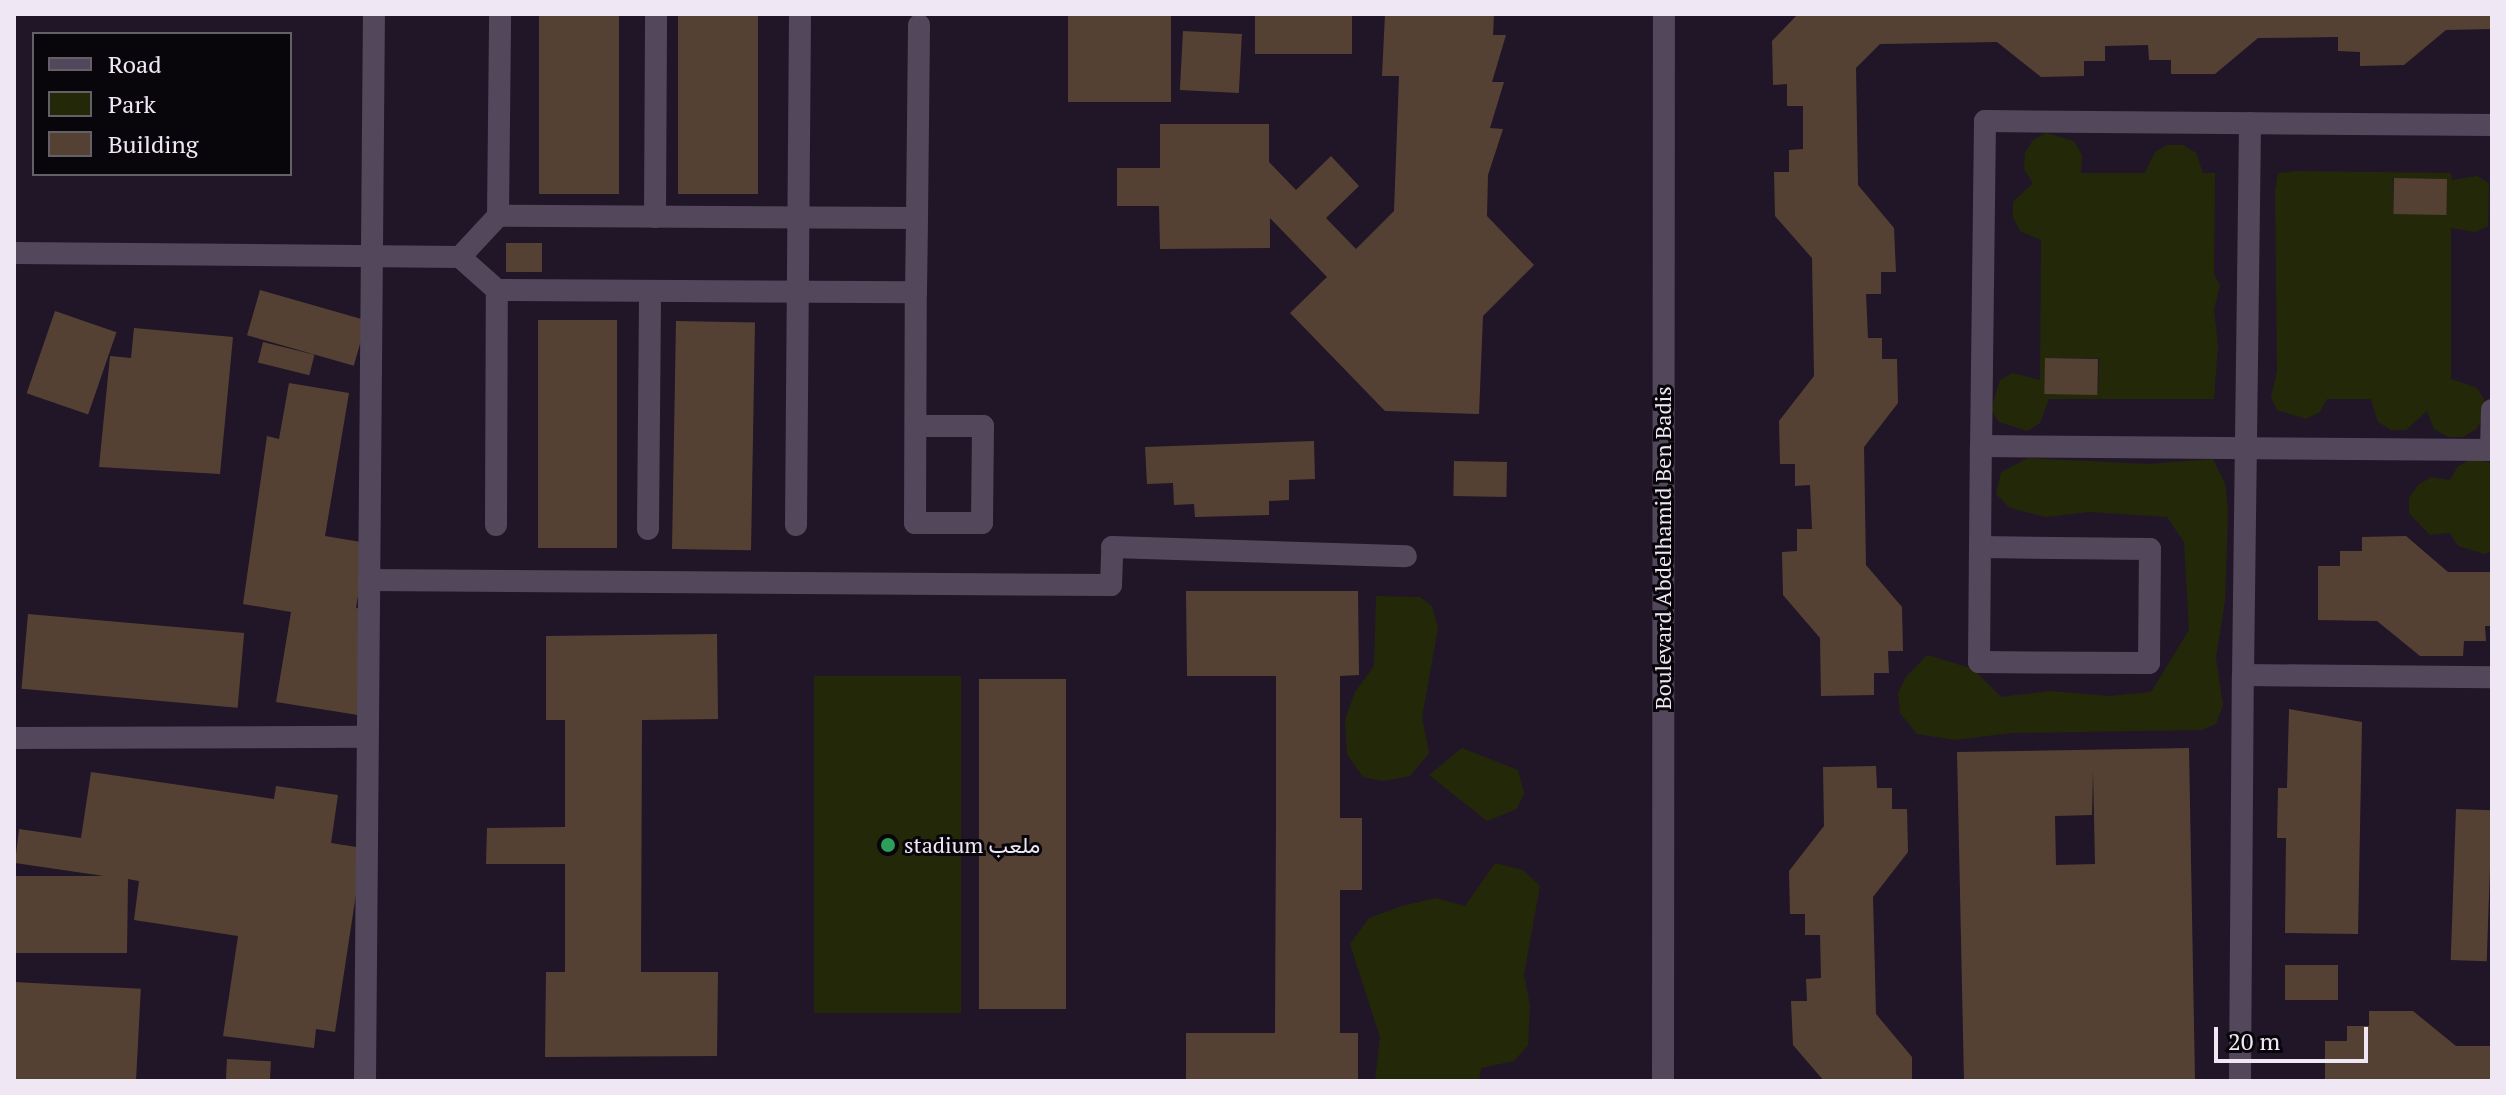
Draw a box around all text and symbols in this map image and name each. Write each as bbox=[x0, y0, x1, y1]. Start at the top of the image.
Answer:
legend bbox=[32, 32, 292, 176]
text: Road bbox=[108, 48, 162, 80]
text: Park bbox=[108, 88, 156, 120]
text: Building bbox=[108, 128, 198, 160]
street label: Boulevard Abdelhamid Ben Badis bbox=[1650, 386, 1676, 710]
place label: stadium ملعب bbox=[904, 832, 1040, 858]
marker: stadium ملعب bbox=[879, 836, 897, 854]
scale bar bbox=[2218, 1011, 2372, 1061]
text: 20 m bbox=[2228, 1025, 2280, 1057]

